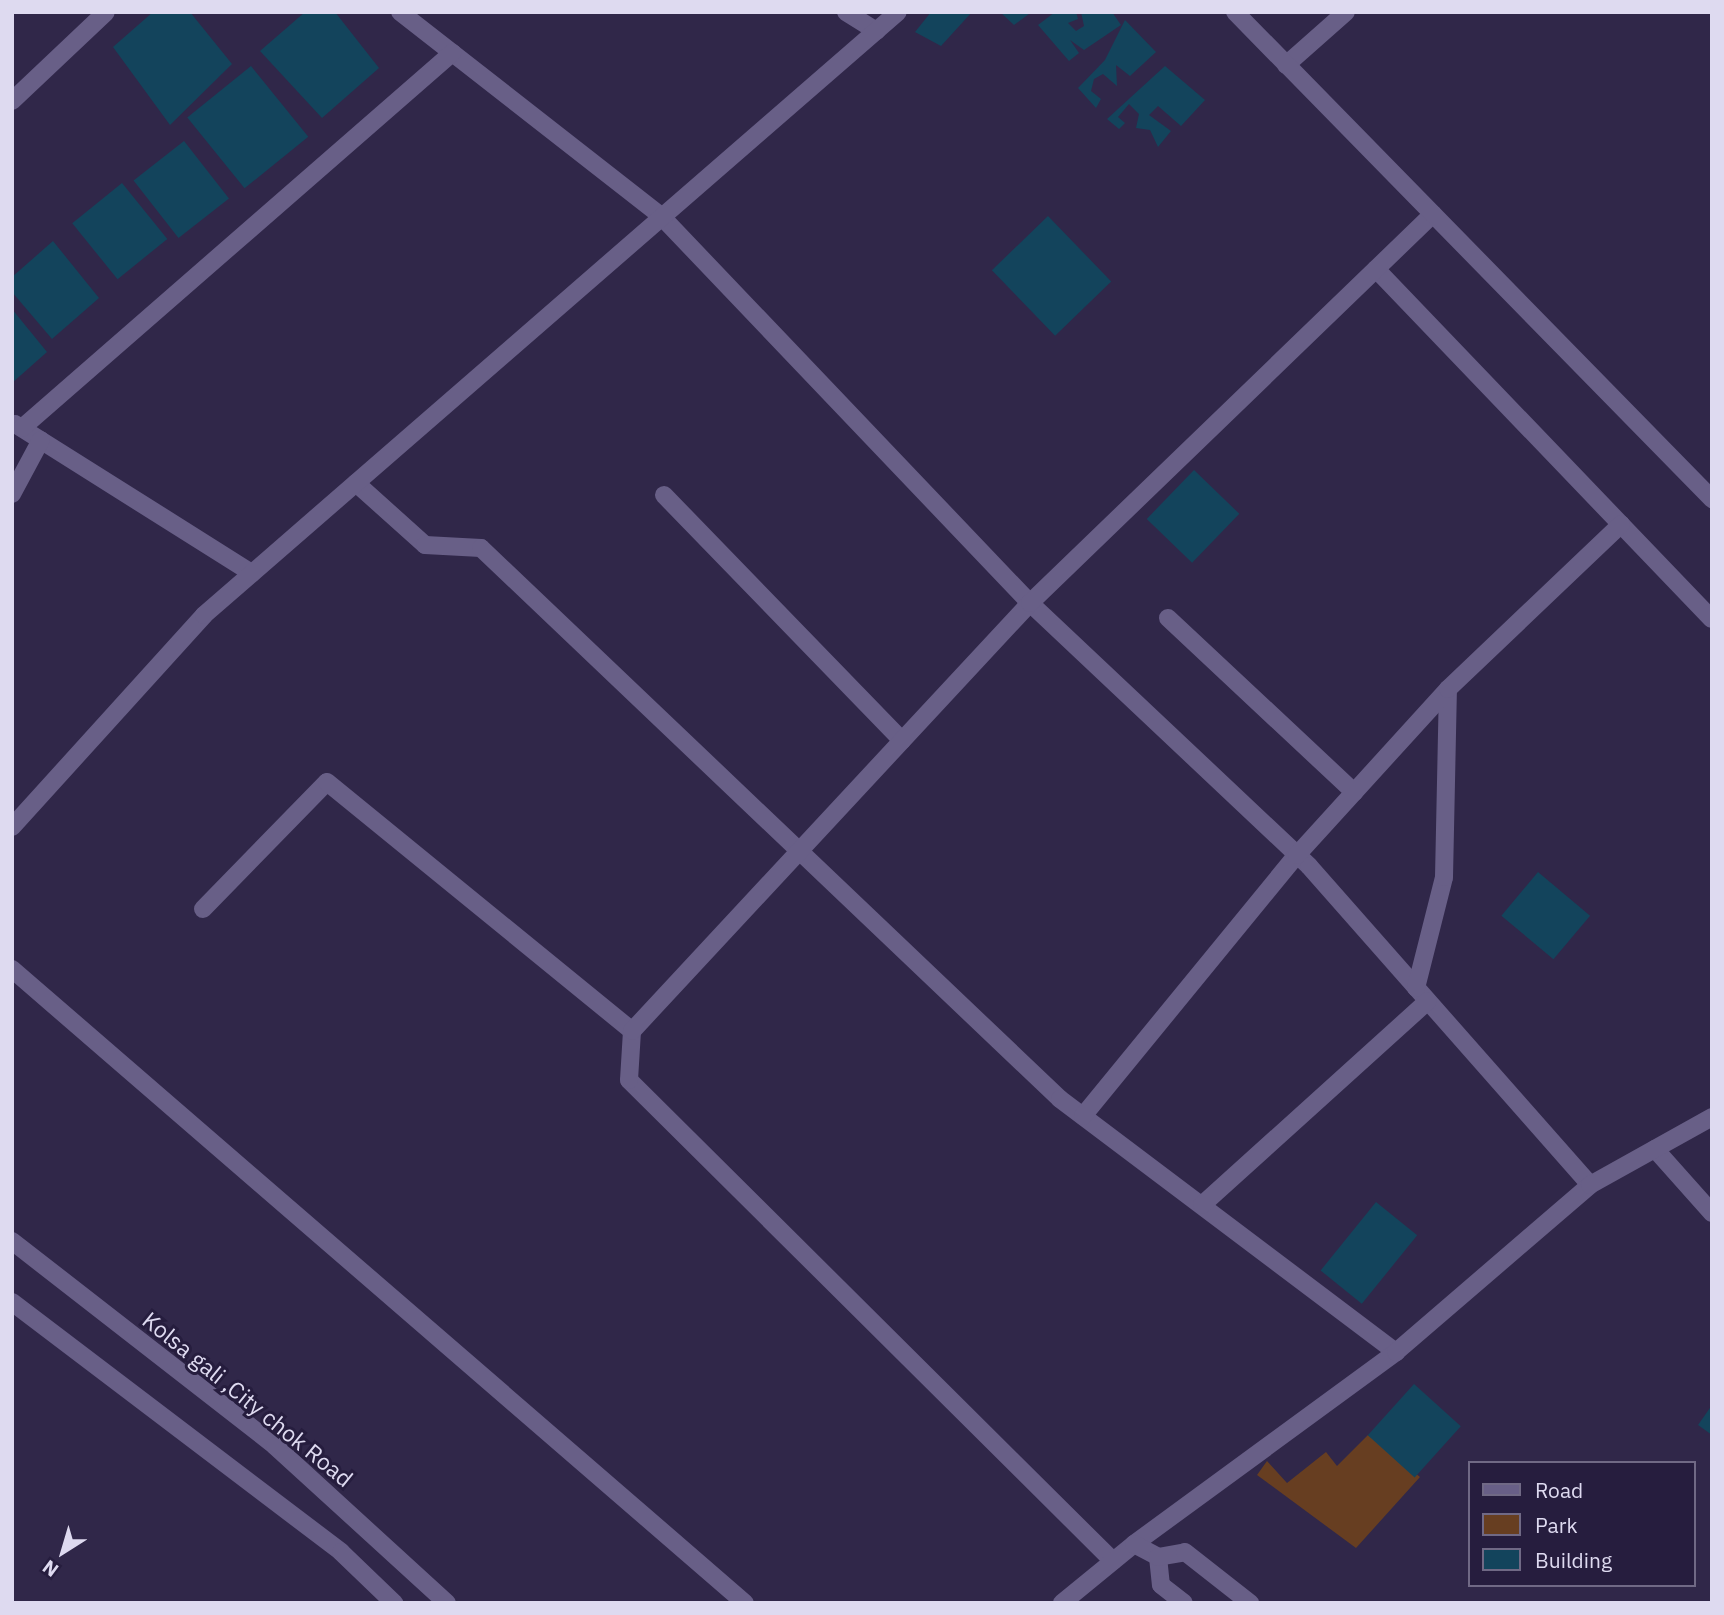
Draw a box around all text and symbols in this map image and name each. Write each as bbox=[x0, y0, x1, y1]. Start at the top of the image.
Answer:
street label: Kolsa gali ,City chok Road bbox=[137, 1306, 359, 1492]
legend bbox=[1468, 1461, 1696, 1587]
text: Road bbox=[1535, 1476, 1583, 1504]
text: Park bbox=[1535, 1511, 1578, 1539]
north arrow bbox=[28, 1517, 98, 1587]
text: Building bbox=[1535, 1546, 1612, 1574]
text: N bbox=[38, 1555, 63, 1583]

